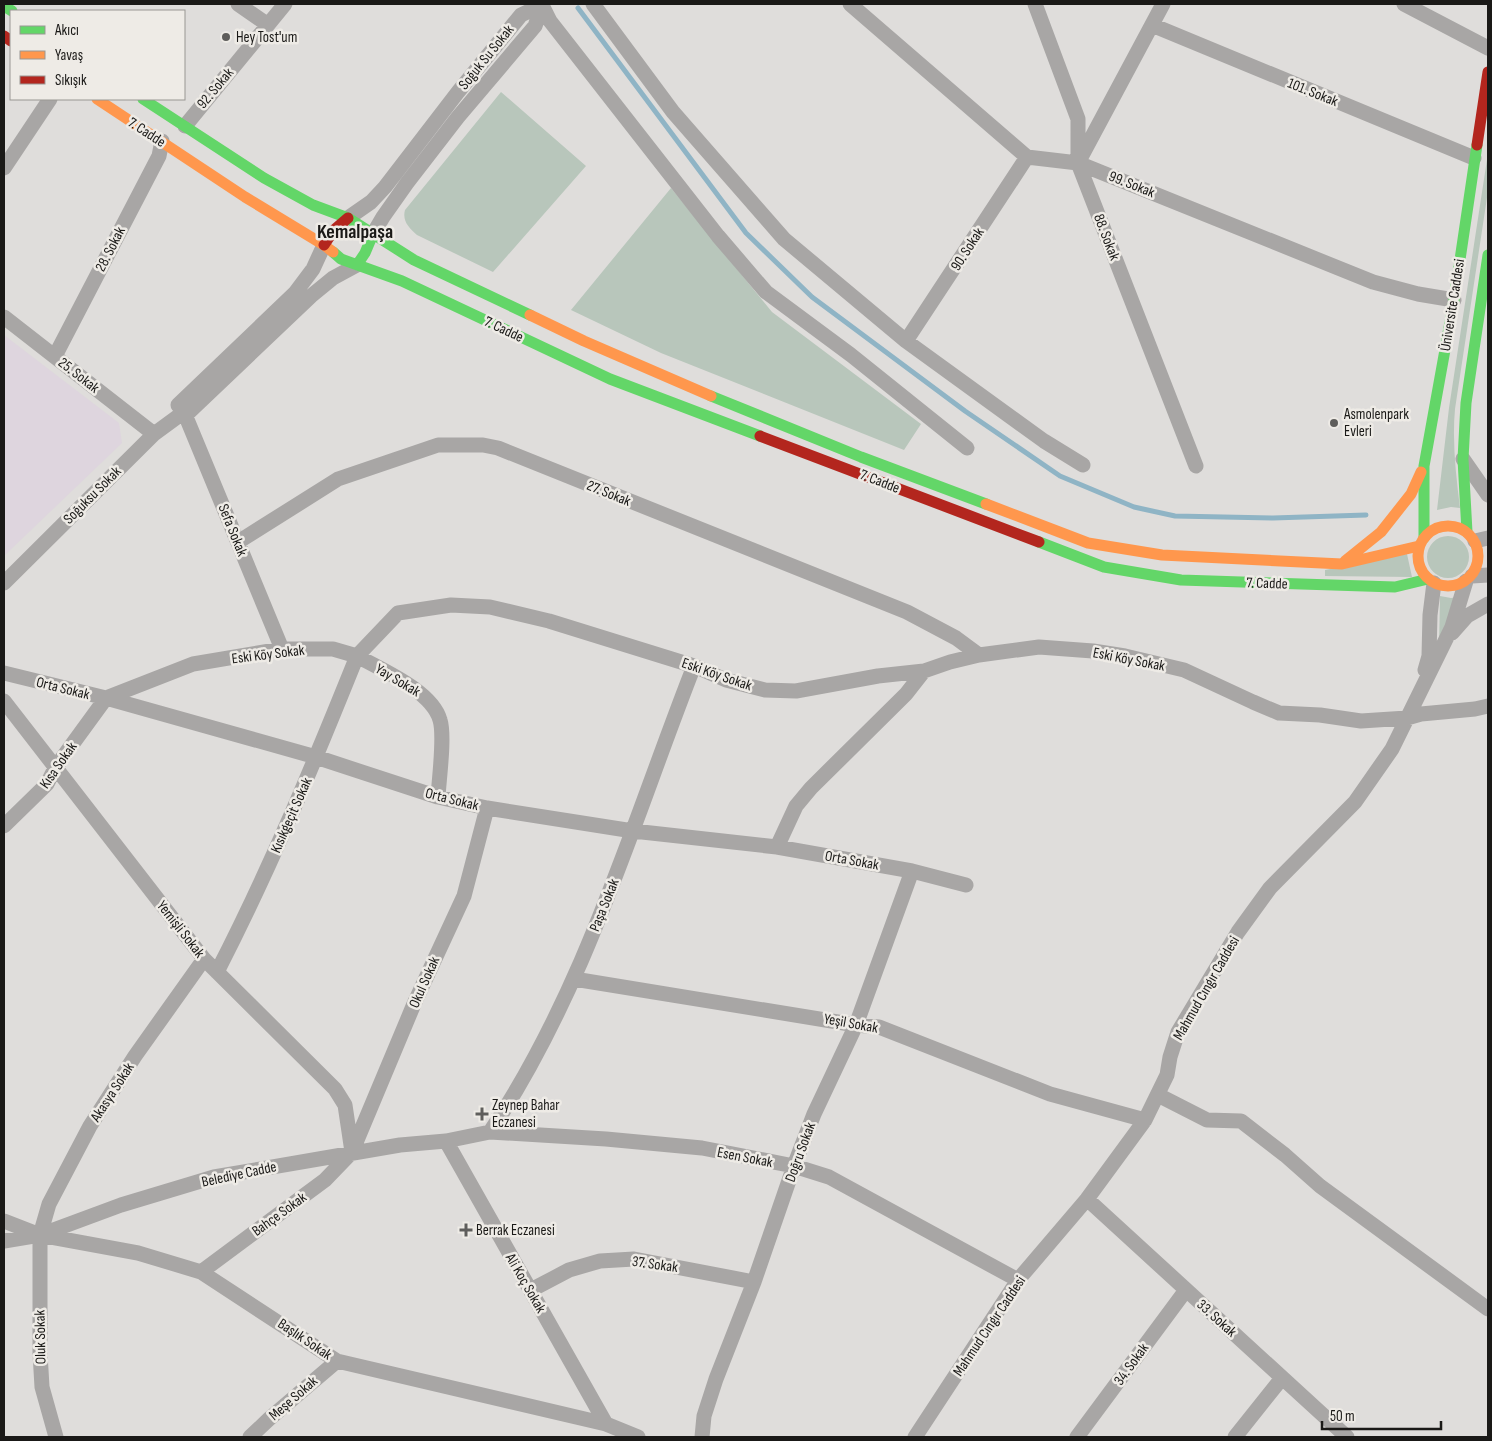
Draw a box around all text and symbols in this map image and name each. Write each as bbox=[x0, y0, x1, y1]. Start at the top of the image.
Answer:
legend bbox=[10, 10, 185, 100]
text: Akıcı bbox=[54, 21, 79, 40]
street label: Soğuk Su Sokak bbox=[454, 21, 518, 94]
place label: Hey Tost'um bbox=[236, 28, 297, 47]
marker: Hey Tost'um bbox=[220, 31, 232, 43]
text: Yavaş bbox=[55, 46, 83, 65]
street label: 92. Sokak bbox=[193, 64, 238, 113]
text: Sıkışık bbox=[55, 71, 87, 90]
street label: 101. Sokak bbox=[1285, 74, 1341, 111]
street label: 7. Cadde bbox=[124, 113, 169, 152]
street label: 99. Sokak bbox=[1106, 167, 1158, 202]
street label: 88. Sokak bbox=[1089, 211, 1124, 263]
district label: Kemalpaşa bbox=[317, 220, 393, 244]
street label: 28. Sokak bbox=[91, 223, 130, 275]
street label: 90. Sokak bbox=[946, 224, 989, 275]
street label: Üniversite Caddesi bbox=[1436, 257, 1469, 352]
street label: 7. Cadde bbox=[481, 312, 526, 347]
street label: 25. Sokak bbox=[54, 353, 103, 398]
place label: Asmolenpark Evleri bbox=[1343, 405, 1409, 441]
marker: Asmolenpark Evleri bbox=[1328, 417, 1340, 429]
street label: Soğuksu Sokak bbox=[59, 462, 126, 528]
street label: 7. Cadde bbox=[857, 465, 902, 498]
street label: 27. Sokak bbox=[584, 476, 634, 511]
street label: Sefa Sokak bbox=[213, 501, 252, 559]
street label: 7. Cadde bbox=[1246, 573, 1288, 594]
street label: Eski Köy Sokak bbox=[231, 641, 306, 668]
street label: Eski Köy Sokak bbox=[1091, 643, 1167, 676]
street label: Eski Köy Sokak bbox=[679, 654, 755, 695]
street label: Yay Sokak bbox=[372, 660, 424, 701]
street label: Orta Sokak bbox=[34, 673, 92, 704]
street label: Kısa Sokak bbox=[35, 738, 82, 792]
street label: Kısıkgeçit Sokak bbox=[266, 774, 317, 856]
street label: Orta Sokak bbox=[423, 784, 481, 815]
street label: Orta Sokak bbox=[823, 846, 881, 875]
street label: Paşa Sokak bbox=[585, 876, 624, 934]
street label: Yemişli Sokak bbox=[152, 897, 209, 962]
street label: Mahmud Cıngır Caddesi bbox=[1169, 933, 1244, 1044]
street label: Okul Sokak bbox=[405, 953, 444, 1011]
street label: Yeşil Sokak bbox=[822, 1009, 880, 1038]
street label: Akasya Sokak bbox=[86, 1059, 139, 1126]
place label: Zeynep Bahar Eczanesi bbox=[492, 1096, 560, 1132]
marker: Zeynep Bahar Eczanesi bbox=[476, 1108, 488, 1120]
street label: Doğru Sokak bbox=[781, 1119, 820, 1185]
street label: Esen Sokak bbox=[715, 1143, 775, 1172]
street label: Belediye Cadde bbox=[200, 1157, 278, 1192]
street label: Bahçe Sokak bbox=[248, 1188, 311, 1241]
place label: Berrak Eczanesi bbox=[476, 1221, 555, 1240]
marker: Berrak Eczanesi bbox=[460, 1224, 472, 1236]
street label: Ali Koç Sokak bbox=[500, 1249, 550, 1317]
street label: 37. Sokak bbox=[631, 1252, 679, 1277]
street label: Mahmud Cıngır Caddesi bbox=[949, 1272, 1030, 1380]
street label: 33. Sokak bbox=[1193, 1295, 1241, 1342]
street label: Oluk Sokak bbox=[31, 1309, 50, 1364]
street label: Başlık Sokak bbox=[274, 1314, 336, 1365]
street label: 34. Sokak bbox=[1110, 1339, 1153, 1389]
street label: Meşe Sokak bbox=[265, 1372, 322, 1425]
scale bar bbox=[1322, 1398, 1441, 1430]
text: 50 m bbox=[1330, 1407, 1355, 1426]

